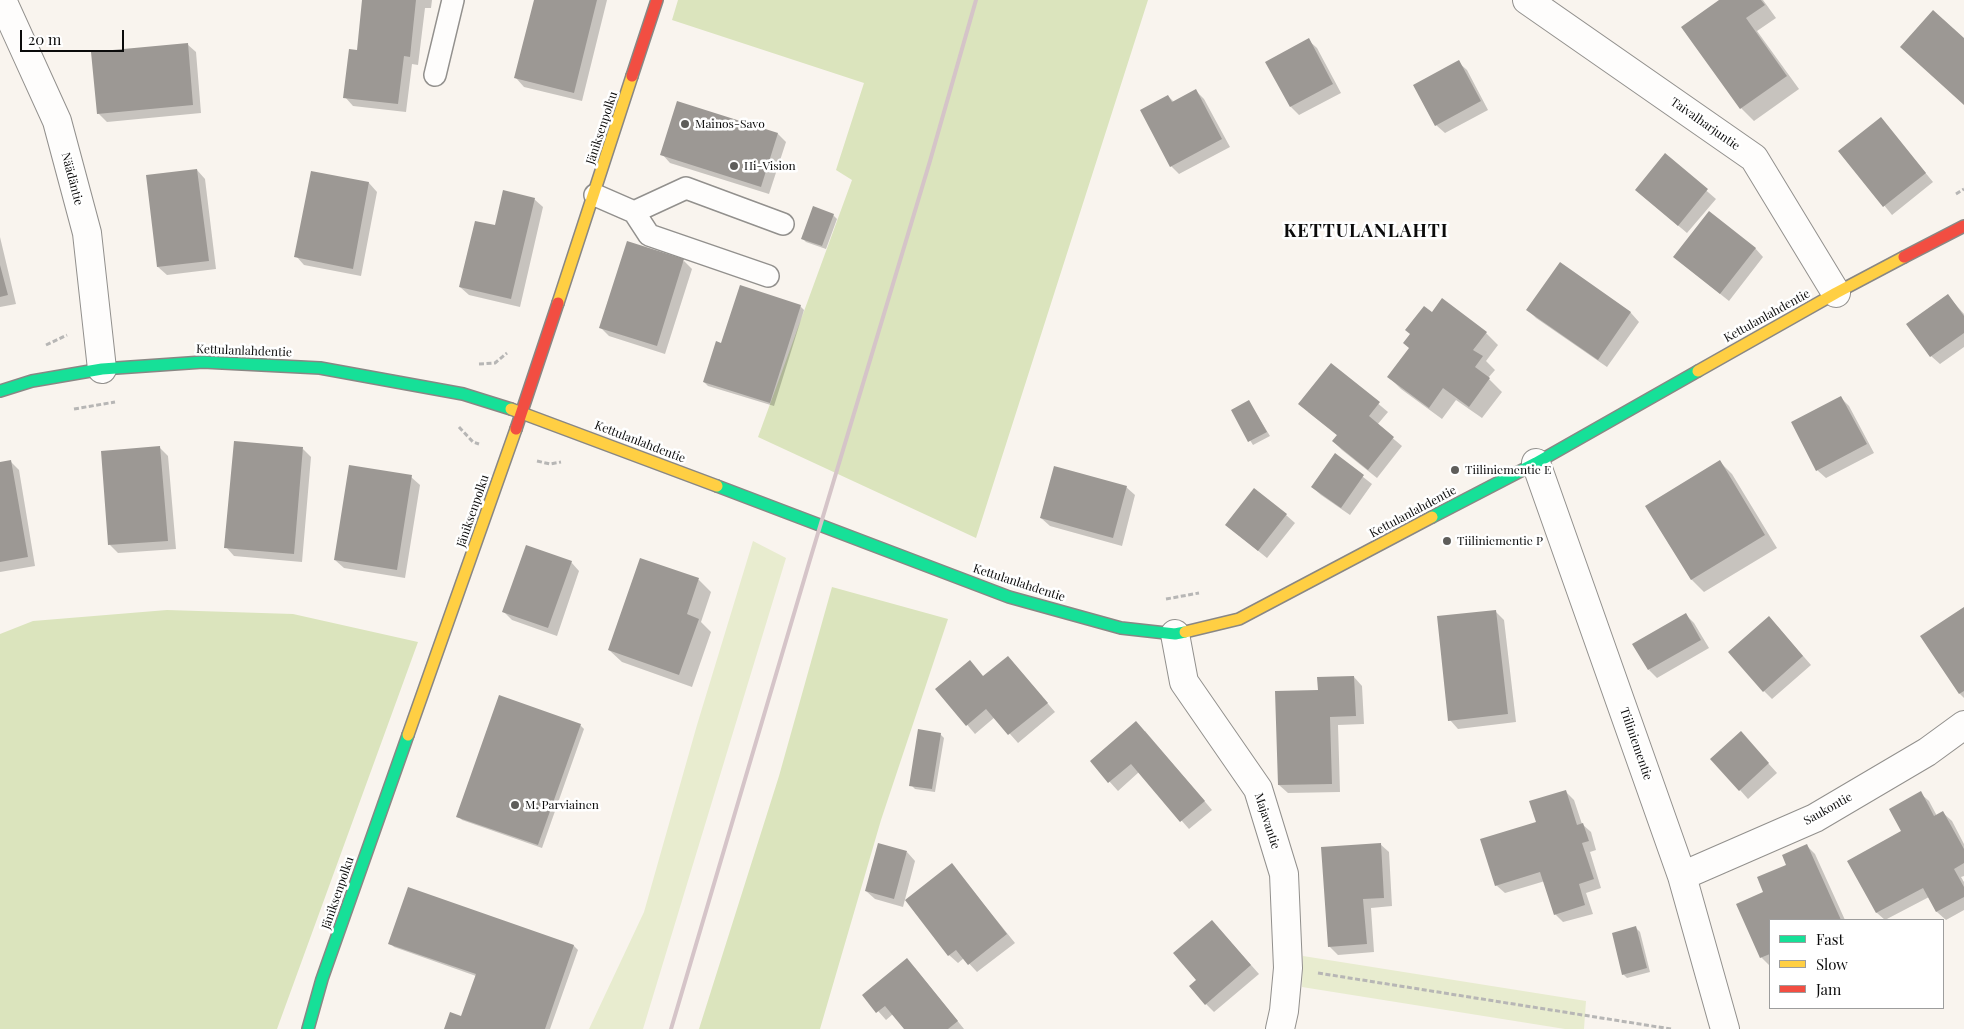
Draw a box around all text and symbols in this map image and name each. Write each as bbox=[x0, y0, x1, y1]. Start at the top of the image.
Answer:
scale bar bbox=[22, 20, 126, 52]
text: 20 m bbox=[28, 29, 61, 49]
street label: Jäniksenpolku bbox=[583, 90, 621, 166]
street label: Taivalharjuntie bbox=[1667, 95, 1743, 153]
place label: Mainos-Savo bbox=[695, 117, 765, 131]
marker: Mainos-Savo bbox=[679, 118, 691, 130]
street label: Näädäntie bbox=[58, 151, 86, 207]
place label: Hi-Vision bbox=[744, 159, 796, 173]
marker: Hi-Vision bbox=[728, 160, 740, 172]
district label: KETTULANLAHTI bbox=[1282, 220, 1450, 242]
street label: Kettulanlahdentie bbox=[1722, 286, 1812, 346]
street label: Kettulanlahdentie bbox=[196, 342, 292, 360]
street label: Kettulanlahdentie bbox=[593, 418, 687, 466]
place label: Tiiliniementie E bbox=[1465, 463, 1551, 477]
marker: Tiiliniementie E bbox=[1449, 464, 1461, 476]
street label: Jäniksenpolku bbox=[454, 473, 492, 549]
street label: Kettulanlahdentie bbox=[1367, 483, 1459, 541]
place label: Tiiliniementie P bbox=[1457, 534, 1543, 548]
marker: Tiiliniementie P bbox=[1441, 535, 1453, 547]
street label: Kettulanlahdentie bbox=[971, 561, 1067, 605]
street label: Tiiliniementie bbox=[1617, 706, 1655, 782]
street label: Saukontie bbox=[1801, 790, 1855, 828]
street label: Majavantie bbox=[1251, 791, 1283, 851]
place label: M. Parviainen bbox=[525, 798, 599, 812]
marker: M. Parviainen bbox=[509, 799, 521, 811]
street label: Jäniksenpolku bbox=[319, 855, 357, 931]
legend bbox=[1769, 919, 1944, 1009]
text: Fast bbox=[1816, 929, 1844, 949]
text: Slow bbox=[1816, 954, 1848, 974]
text: Jam bbox=[1816, 979, 1841, 999]

